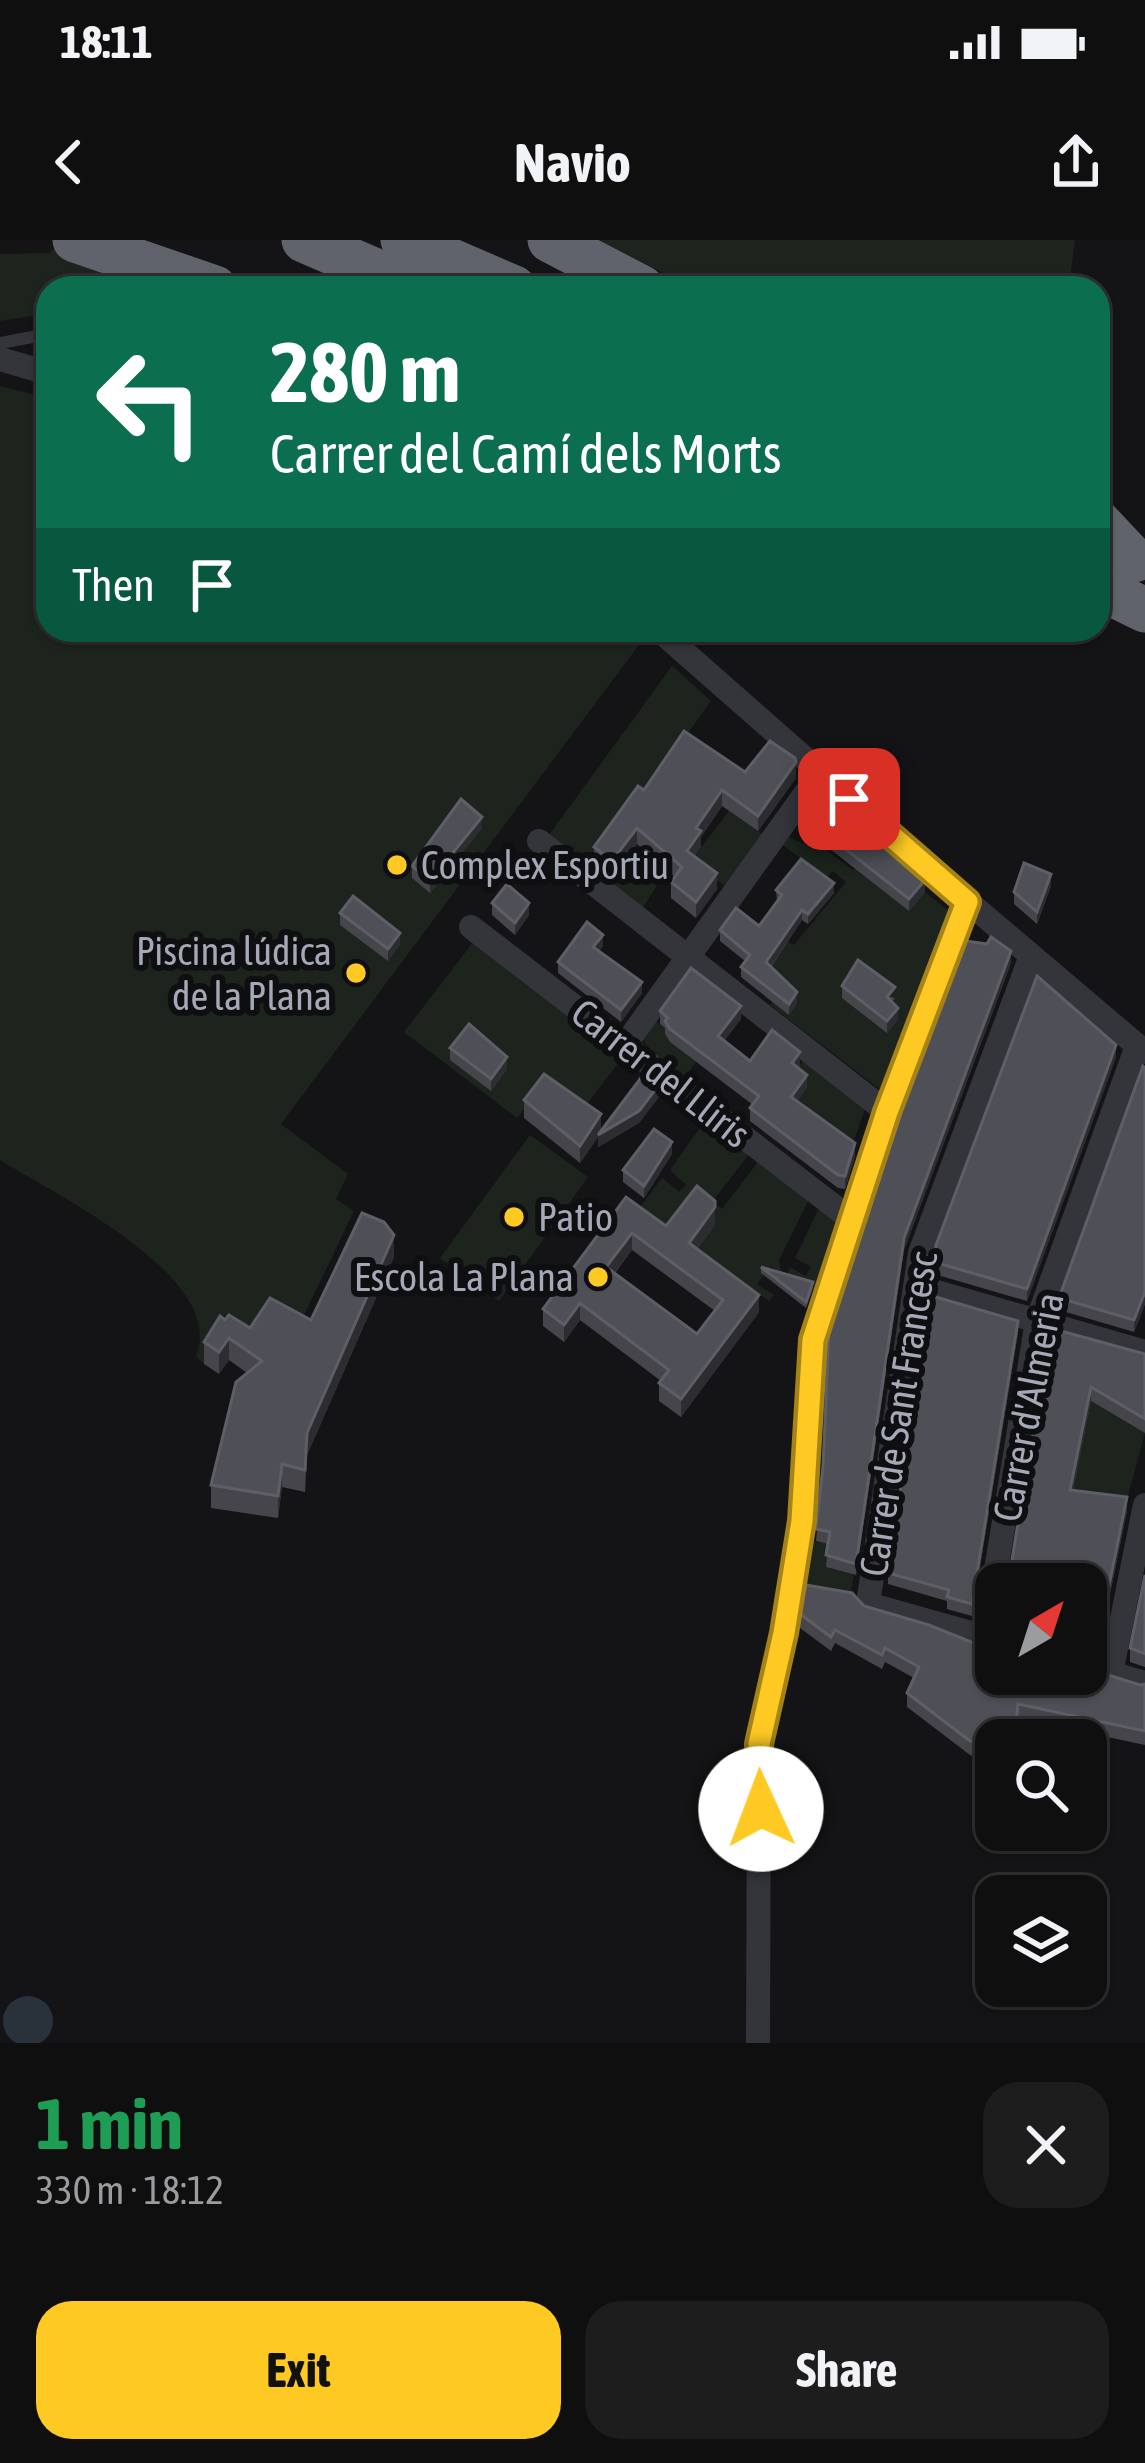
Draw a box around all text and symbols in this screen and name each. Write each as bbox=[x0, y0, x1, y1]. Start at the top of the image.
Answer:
text: 18:11 bbox=[60, 16, 153, 68]
icon: back bbox=[36, 129, 102, 195]
icon: share bbox=[1043, 129, 1109, 195]
text: Navio bbox=[514, 132, 631, 193]
icon: left bbox=[72, 324, 228, 480]
text: 280 m bbox=[270, 324, 460, 420]
text: Carrer del Camí dels Morts bbox=[270, 423, 782, 484]
icon: arrive bbox=[179, 552, 245, 618]
text: Then bbox=[72, 559, 155, 611]
pin bbox=[798, 748, 900, 850]
icon: arrive bbox=[816, 766, 882, 832]
place label: Complex Esportiu bbox=[421, 843, 669, 887]
marker: Complex Esportiu bbox=[384, 852, 410, 878]
place label: Piscina lúdica de la Plana bbox=[136, 929, 332, 1018]
marker: Piscina lúdica de la Plana bbox=[343, 960, 369, 986]
street label: Carrer del Lliris bbox=[563, 990, 759, 1156]
place label: Patio bbox=[538, 1195, 613, 1239]
marker: Patio bbox=[501, 1204, 527, 1230]
street label: Carrer de Sant Francesc bbox=[851, 1248, 945, 1579]
place label: Escola La Plana bbox=[354, 1255, 574, 1299]
marker: Escola La Plana bbox=[585, 1264, 611, 1290]
street label: Carrer d'Almeria bbox=[984, 1289, 1072, 1525]
north arrow bbox=[975, 1563, 1107, 1695]
map controls bbox=[975, 1563, 1107, 2007]
button: search bbox=[975, 1719, 1107, 1851]
position arrow bbox=[698, 1746, 824, 1872]
button: layers bbox=[975, 1875, 1107, 2007]
text: 1 min bbox=[36, 2082, 183, 2164]
button: close bbox=[983, 2082, 1109, 2208]
text: 330 m · 18:12 bbox=[36, 2168, 224, 2212]
button: Exit bbox=[36, 2301, 561, 2439]
button: Share bbox=[585, 2301, 1109, 2439]

